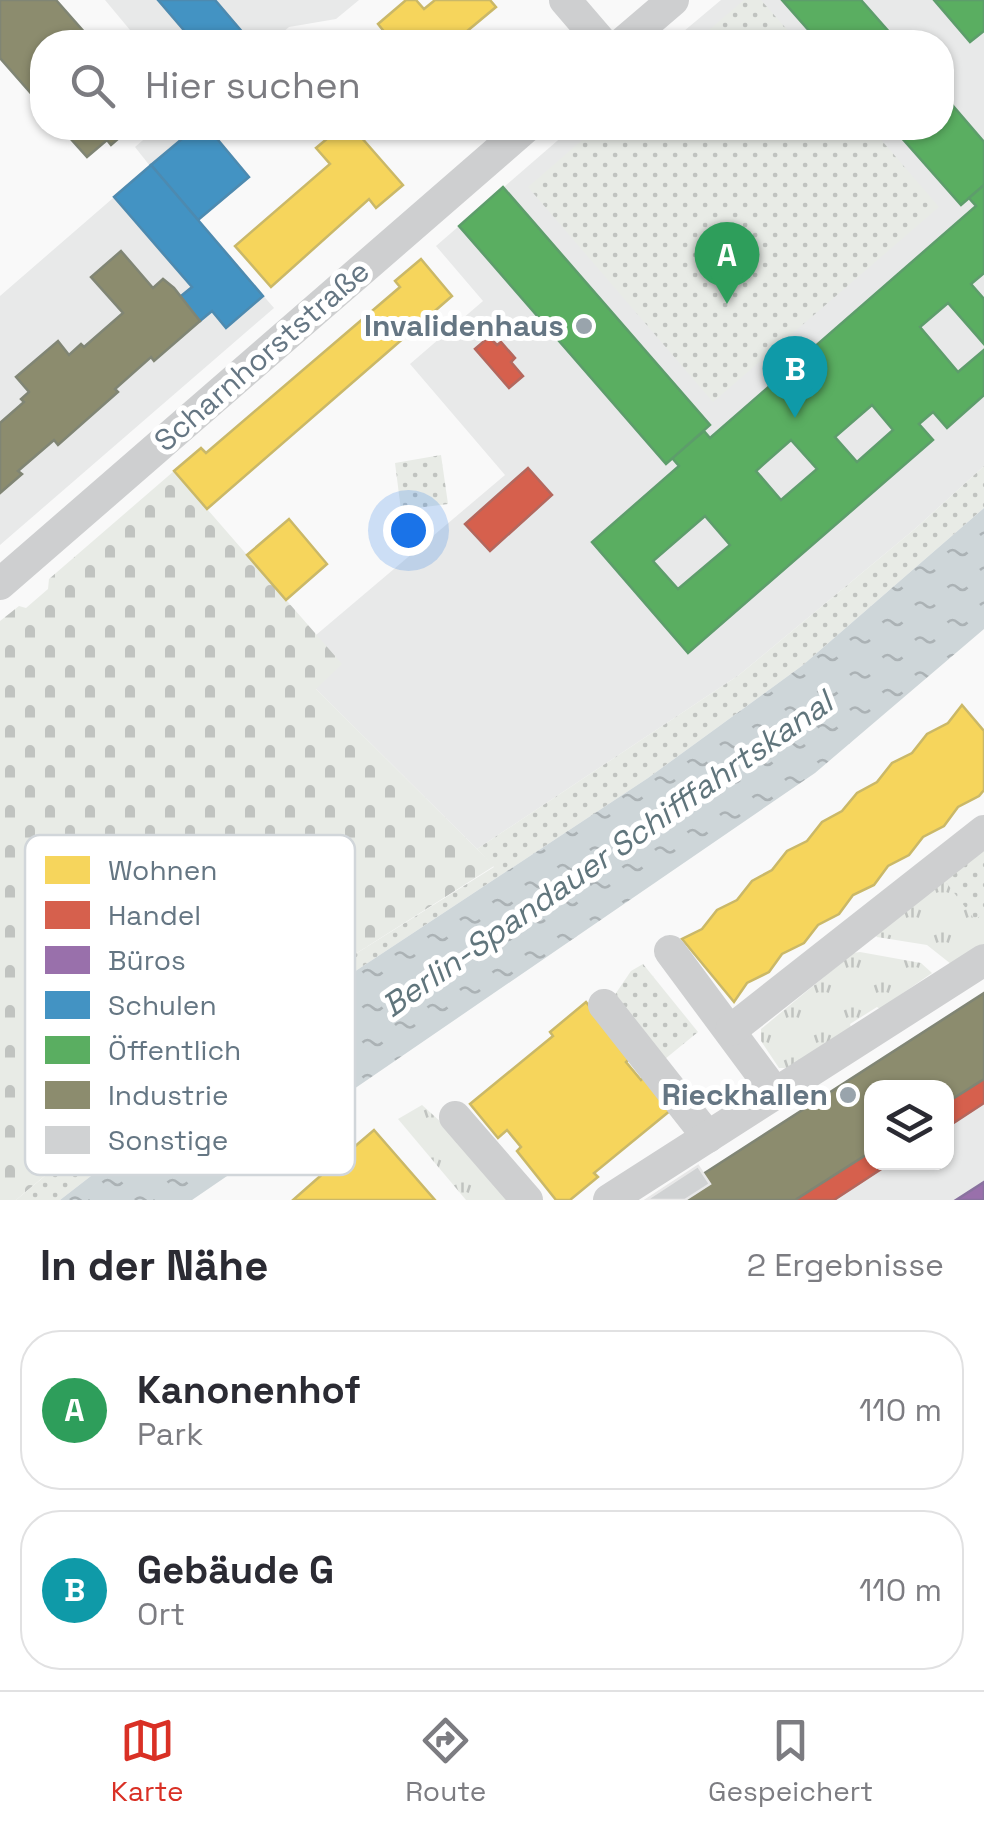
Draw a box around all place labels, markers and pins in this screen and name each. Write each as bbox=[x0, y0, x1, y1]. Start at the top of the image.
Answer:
pin: A bbox=[694, 222, 760, 304]
place label: Invalidenhaus bbox=[364, 306, 564, 345]
marker: Invalidenhaus bbox=[573, 315, 595, 337]
pin: B bbox=[762, 336, 828, 418]
place label: Rieckhallen bbox=[662, 1075, 828, 1114]
marker: Rieckhallen bbox=[837, 1084, 859, 1106]

